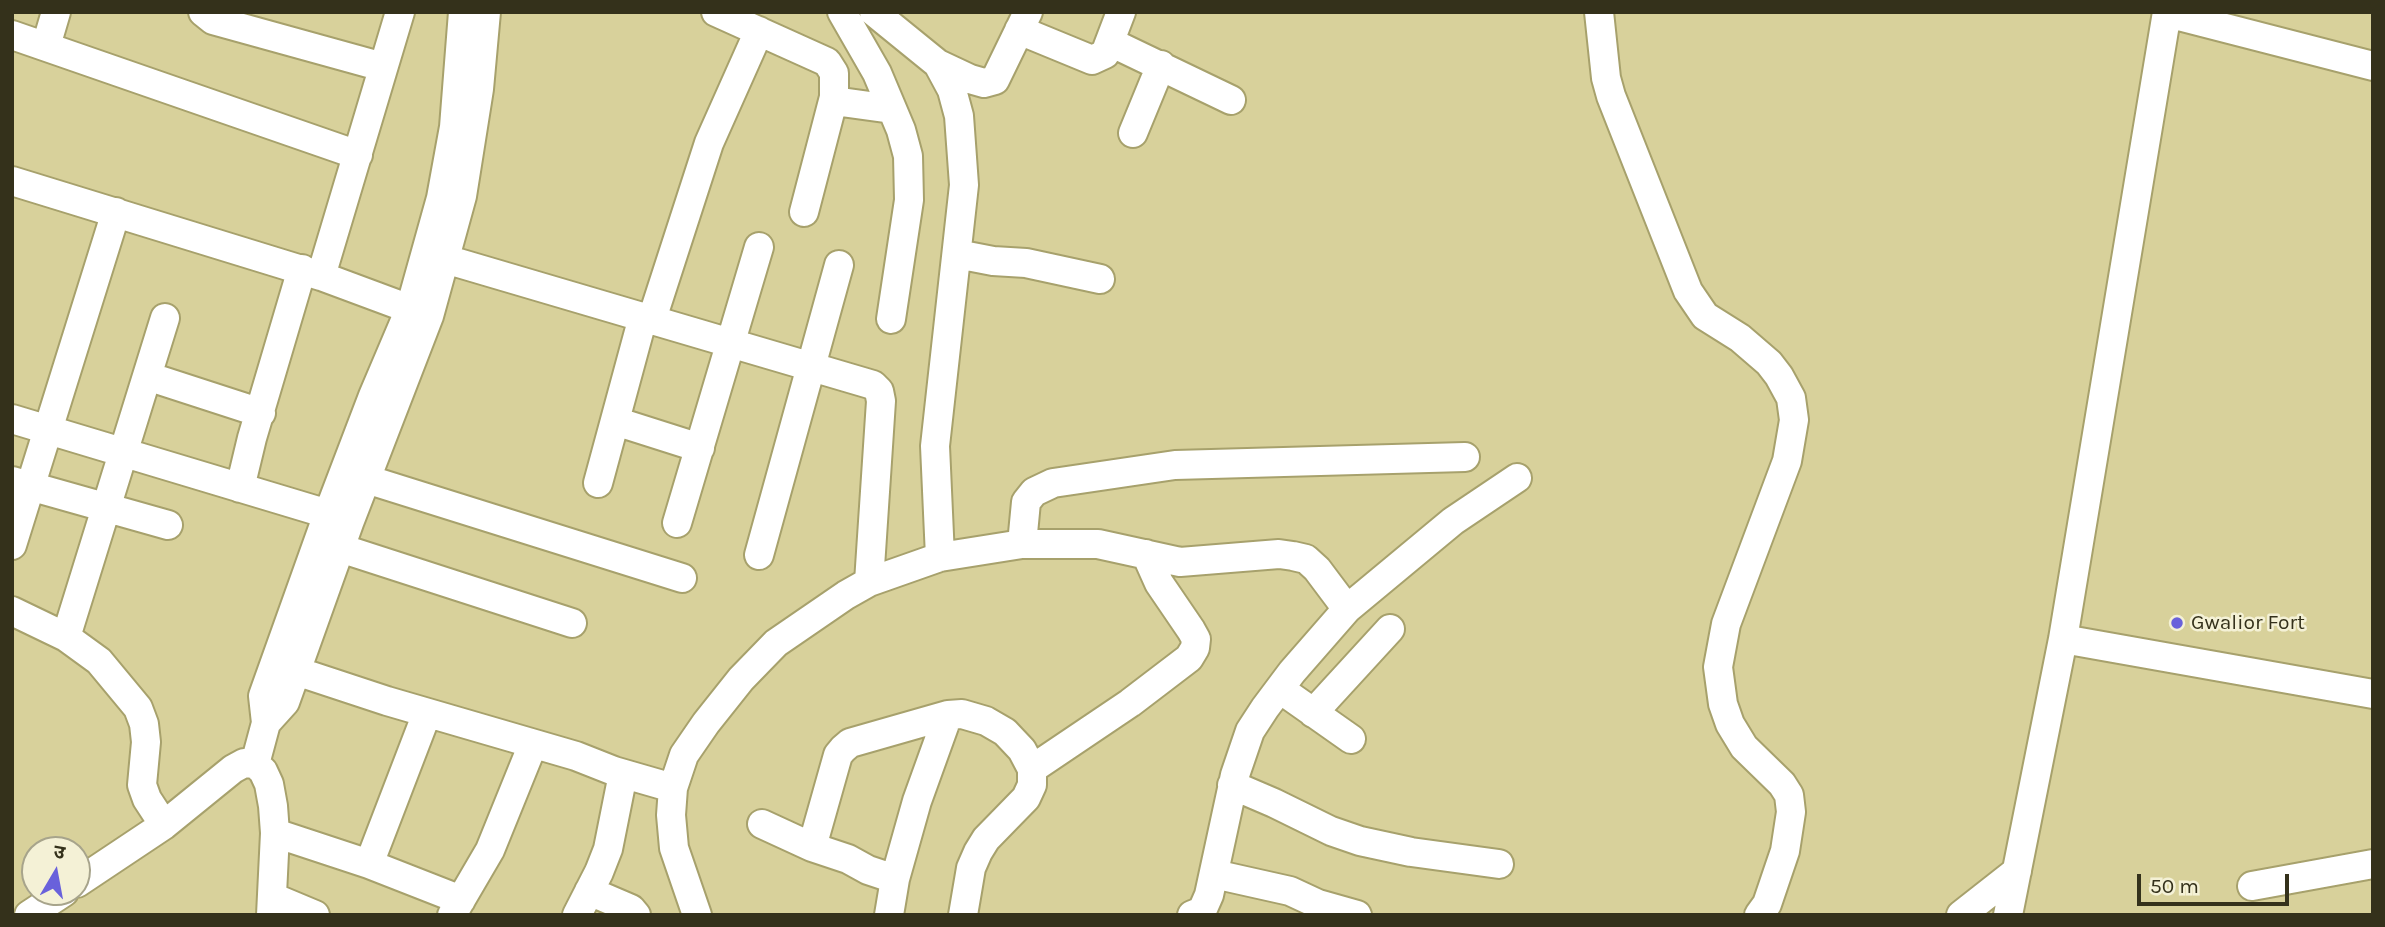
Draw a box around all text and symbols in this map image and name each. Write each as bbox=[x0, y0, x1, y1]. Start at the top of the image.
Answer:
place label: Gwalior Fort bbox=[2191, 610, 2305, 636]
marker: Gwalior Fort bbox=[2169, 615, 2185, 631]
north arrow bbox=[21, 836, 91, 906]
text: उ bbox=[52, 840, 67, 864]
scale bar bbox=[2140, 860, 2292, 904]
text: 50 m bbox=[2150, 874, 2199, 898]

